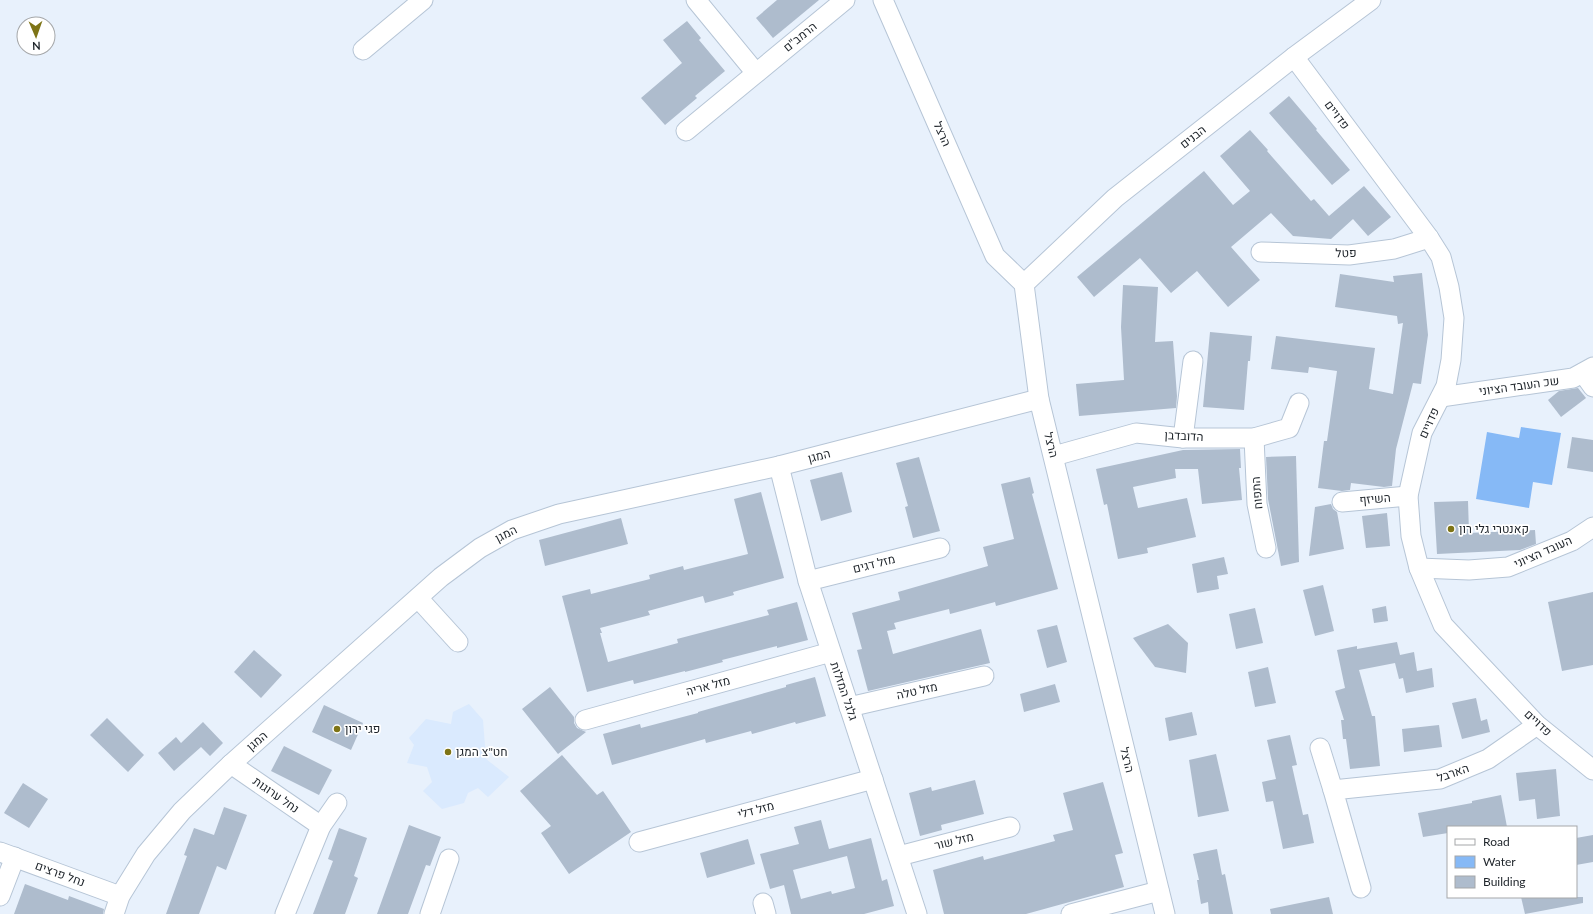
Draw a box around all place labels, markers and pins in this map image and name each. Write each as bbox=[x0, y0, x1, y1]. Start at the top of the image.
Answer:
place label: קאנטרי גלי רון bbox=[1459, 521, 1529, 536]
marker: קאנטרי גלי רון bbox=[1446, 524, 1456, 534]
place label: פגי ירון bbox=[345, 721, 380, 736]
marker: פגי ירון bbox=[332, 724, 342, 734]
place label: חט"צ המגן bbox=[456, 744, 508, 759]
marker: חט"צ המגן bbox=[443, 747, 453, 757]

